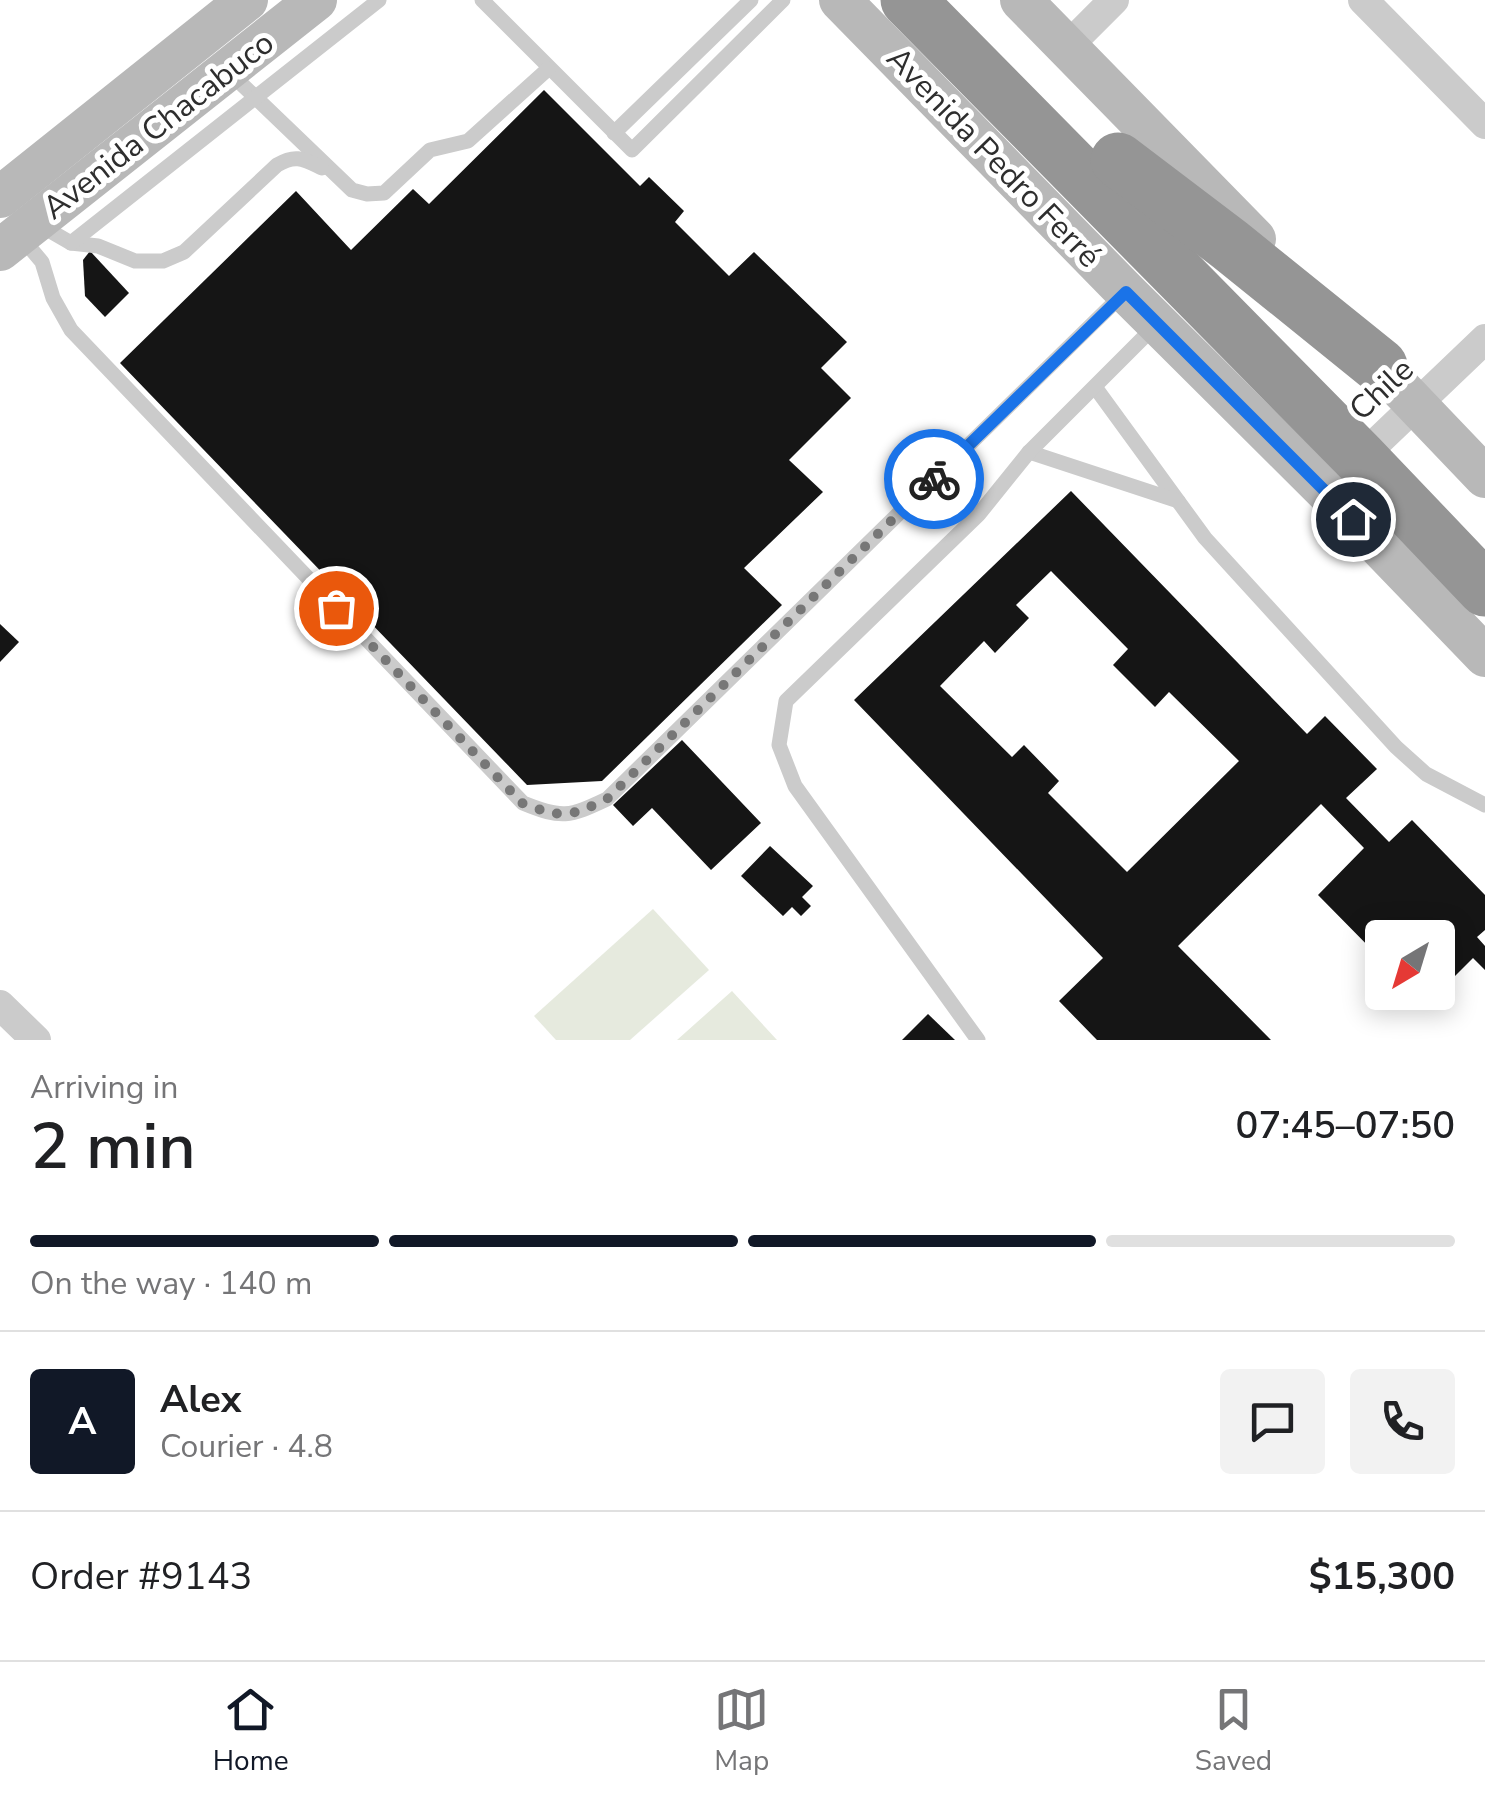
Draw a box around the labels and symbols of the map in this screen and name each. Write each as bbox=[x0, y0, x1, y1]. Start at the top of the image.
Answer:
street label: Avenida Chacabuco bbox=[34, 22, 283, 229]
street label: Avenida Pedro Ferré bbox=[877, 38, 1110, 277]
street label: Chile bbox=[1340, 349, 1423, 430]
courier bbox=[884, 429, 984, 529]
pin bbox=[1311, 477, 1396, 562]
pin bbox=[294, 566, 379, 651]
north arrow bbox=[1365, 920, 1455, 1010]

